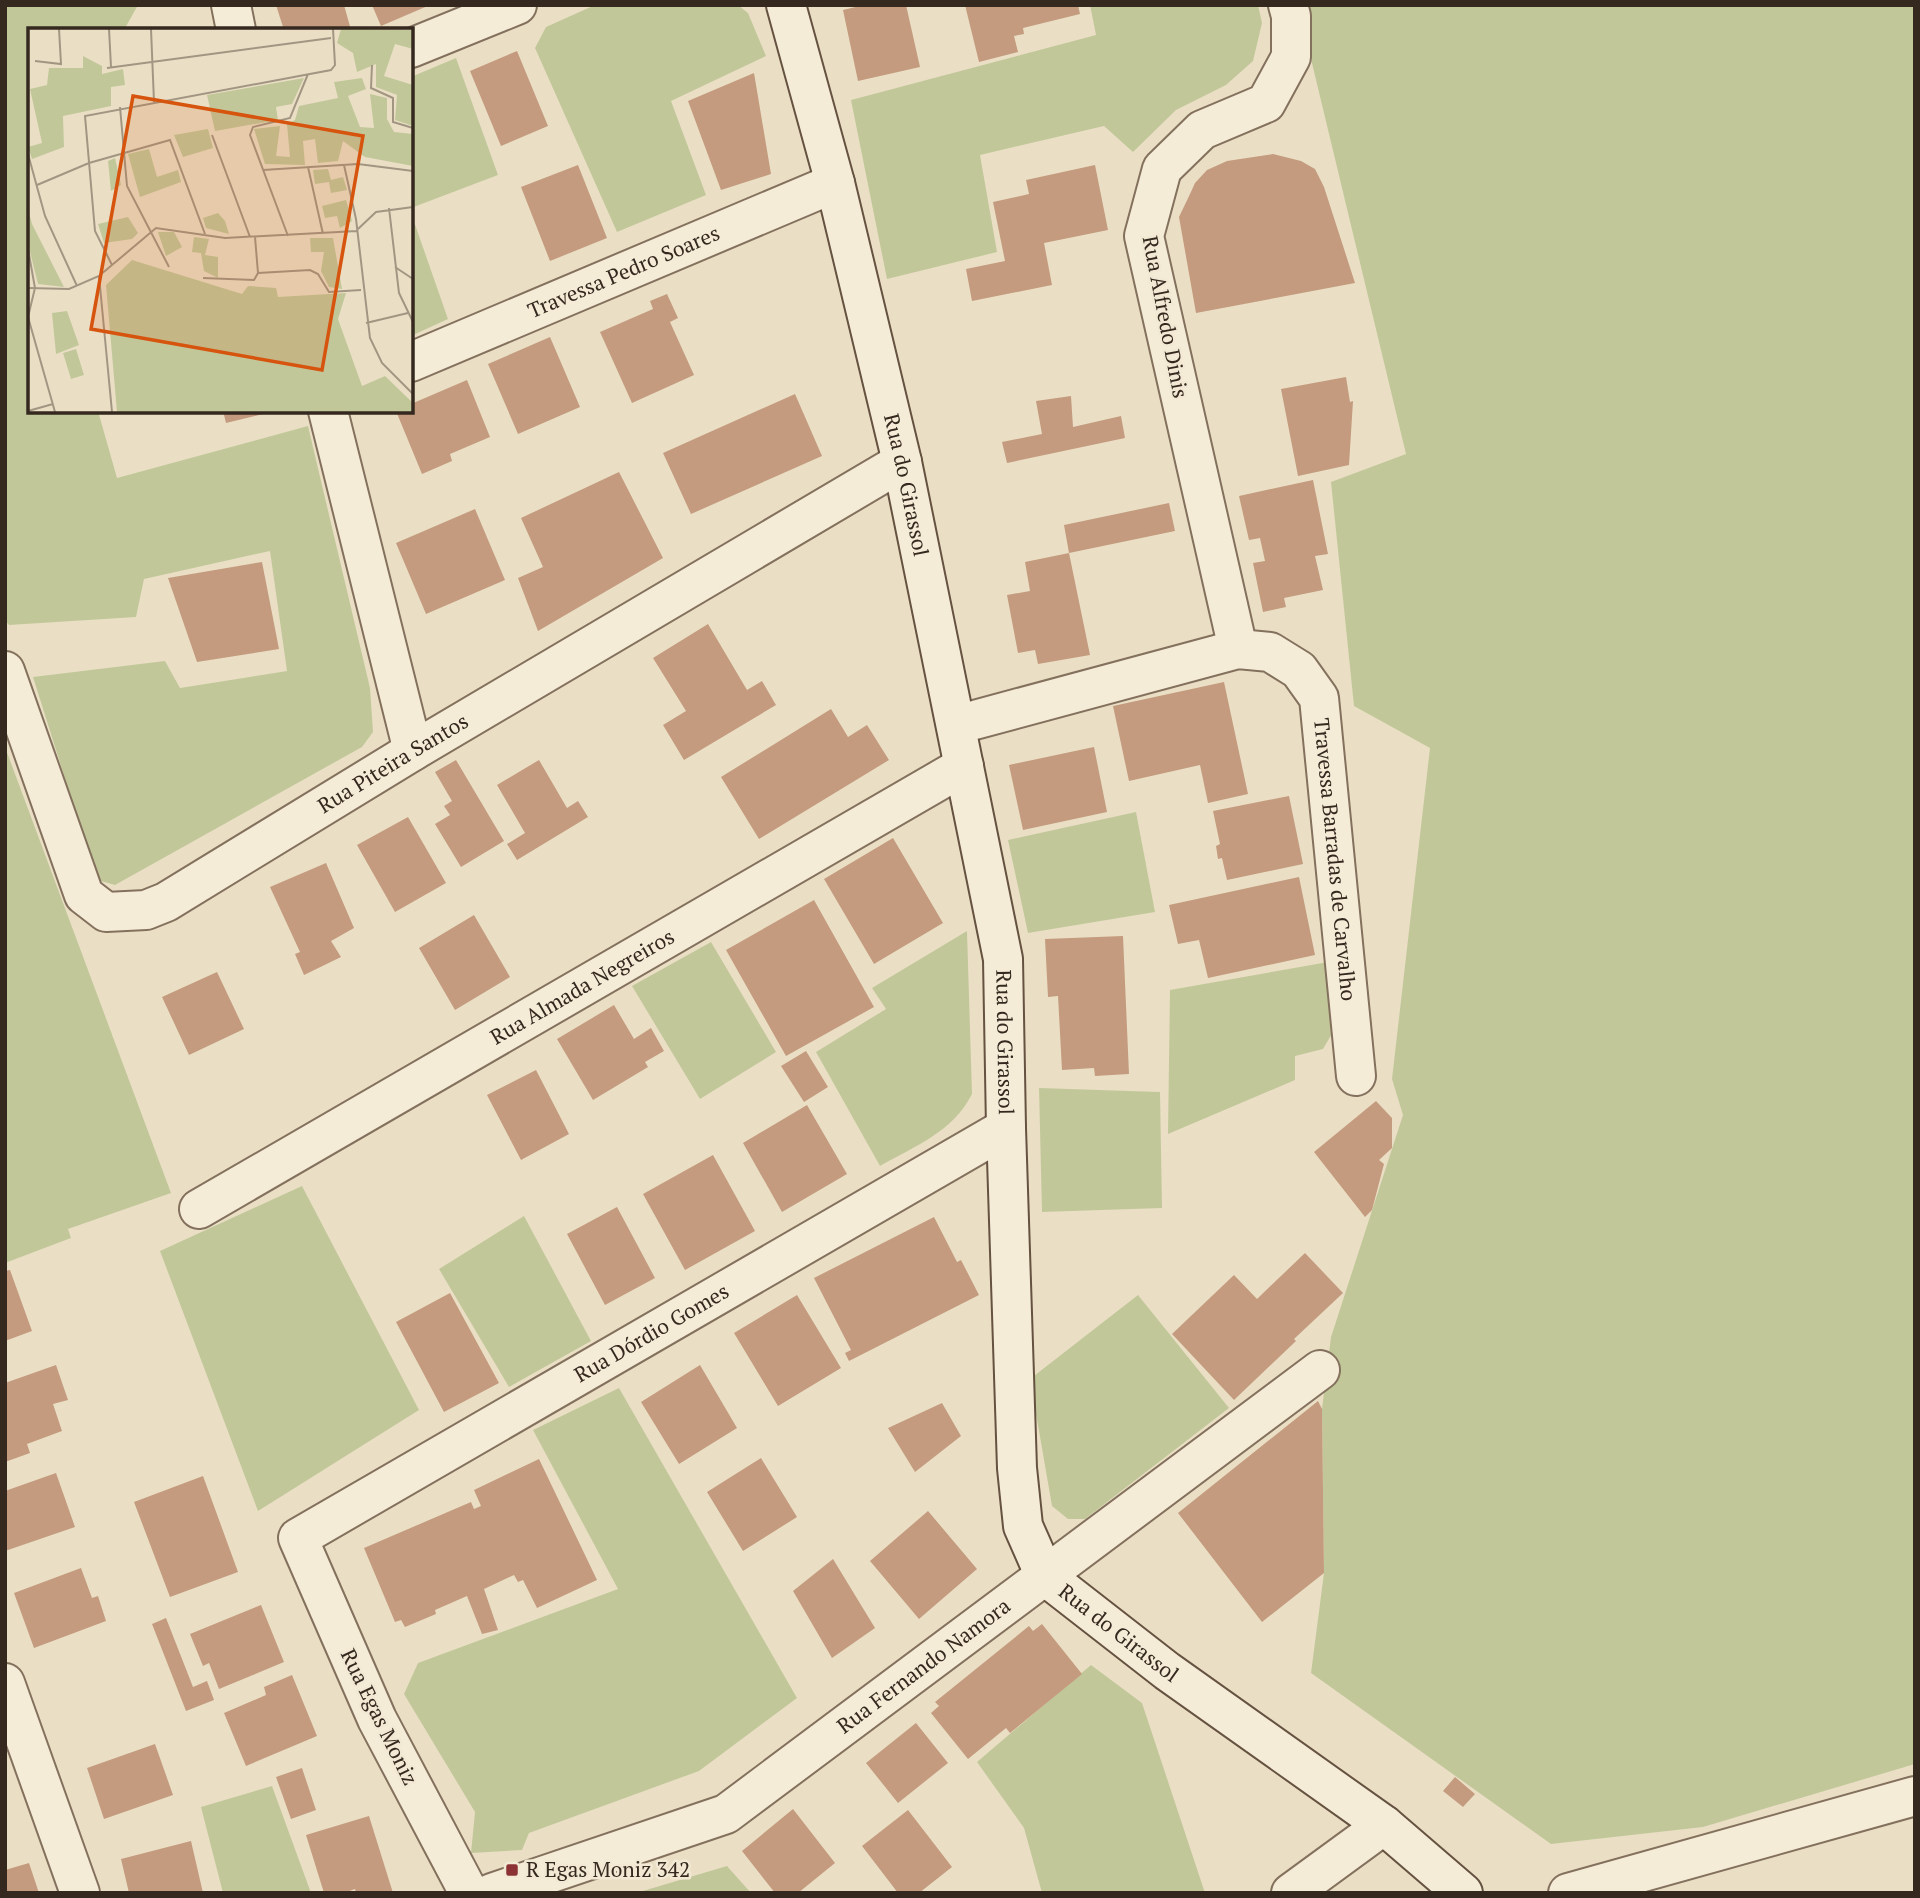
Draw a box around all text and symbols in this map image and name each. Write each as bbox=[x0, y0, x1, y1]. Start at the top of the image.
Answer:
inset map bbox=[28, 28, 413, 413]
street label: Travessa Pedro Soares bbox=[523, 218, 724, 324]
street label: Rua Alfredo Dinis bbox=[1137, 233, 1195, 400]
street label: Rua do Girassol bbox=[878, 411, 936, 559]
street label: Rua Piteira Santos bbox=[312, 706, 473, 819]
street label: Travessa Barradas de Carvalho bbox=[1308, 717, 1364, 1002]
street label: Rua Almada Negreiros bbox=[485, 922, 679, 1050]
street label: Rua do Girassol bbox=[990, 969, 1021, 1115]
street label: Rua Dórdio Gomes bbox=[569, 1277, 734, 1388]
street label: Rua do Girassol bbox=[1053, 1577, 1185, 1688]
street label: Rua Fernando Namora bbox=[831, 1591, 1016, 1739]
street label: Rua Egas Moniz bbox=[335, 1644, 425, 1789]
place label: R Egas Moniz 342 bbox=[526, 1855, 690, 1883]
marker: R Egas Moniz 342 bbox=[504, 1862, 520, 1878]

